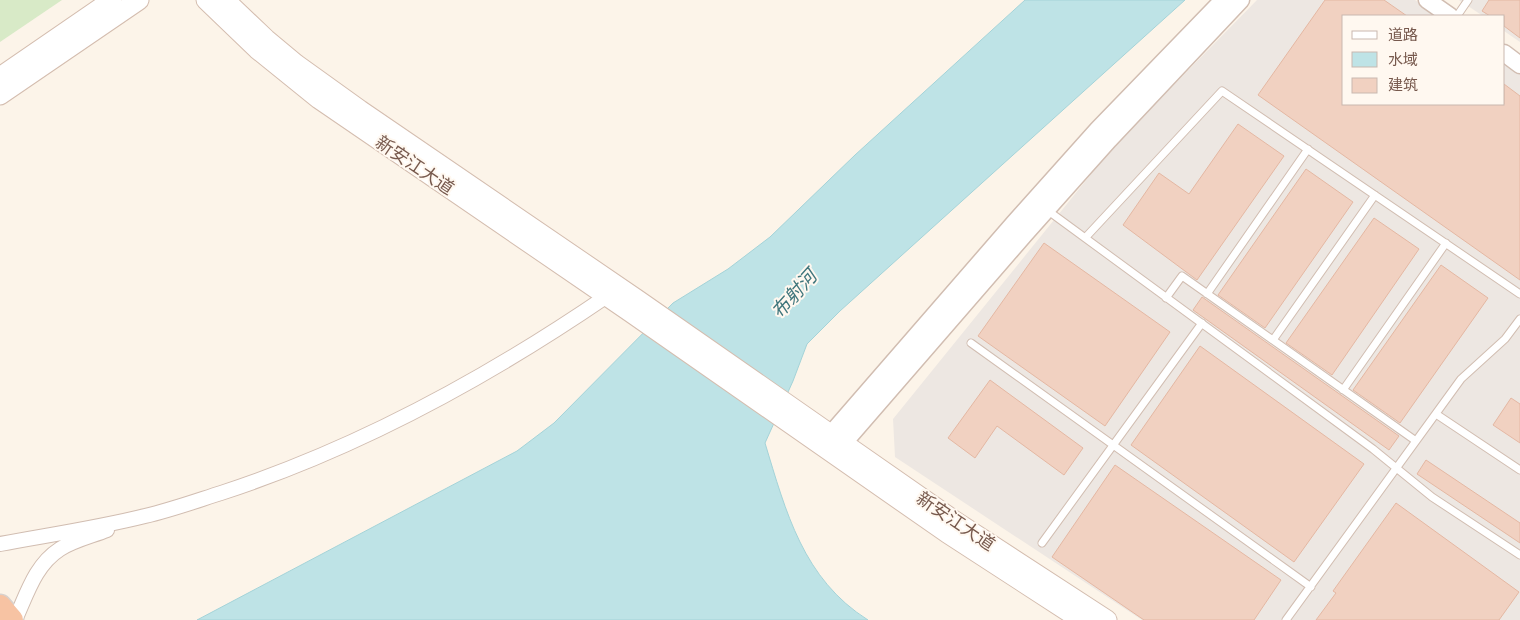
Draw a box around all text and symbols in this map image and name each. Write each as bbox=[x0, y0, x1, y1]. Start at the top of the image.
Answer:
legend bbox=[1342, 15, 1505, 105]
text: 道路 bbox=[1388, 26, 1418, 44]
text: 水域 bbox=[1388, 51, 1418, 69]
text: 建筑 bbox=[1388, 76, 1418, 94]
street label: 新安江大道 bbox=[372, 131, 458, 199]
water label: 布射河 bbox=[766, 262, 824, 323]
street label: 新安江大道 bbox=[913, 487, 999, 555]

